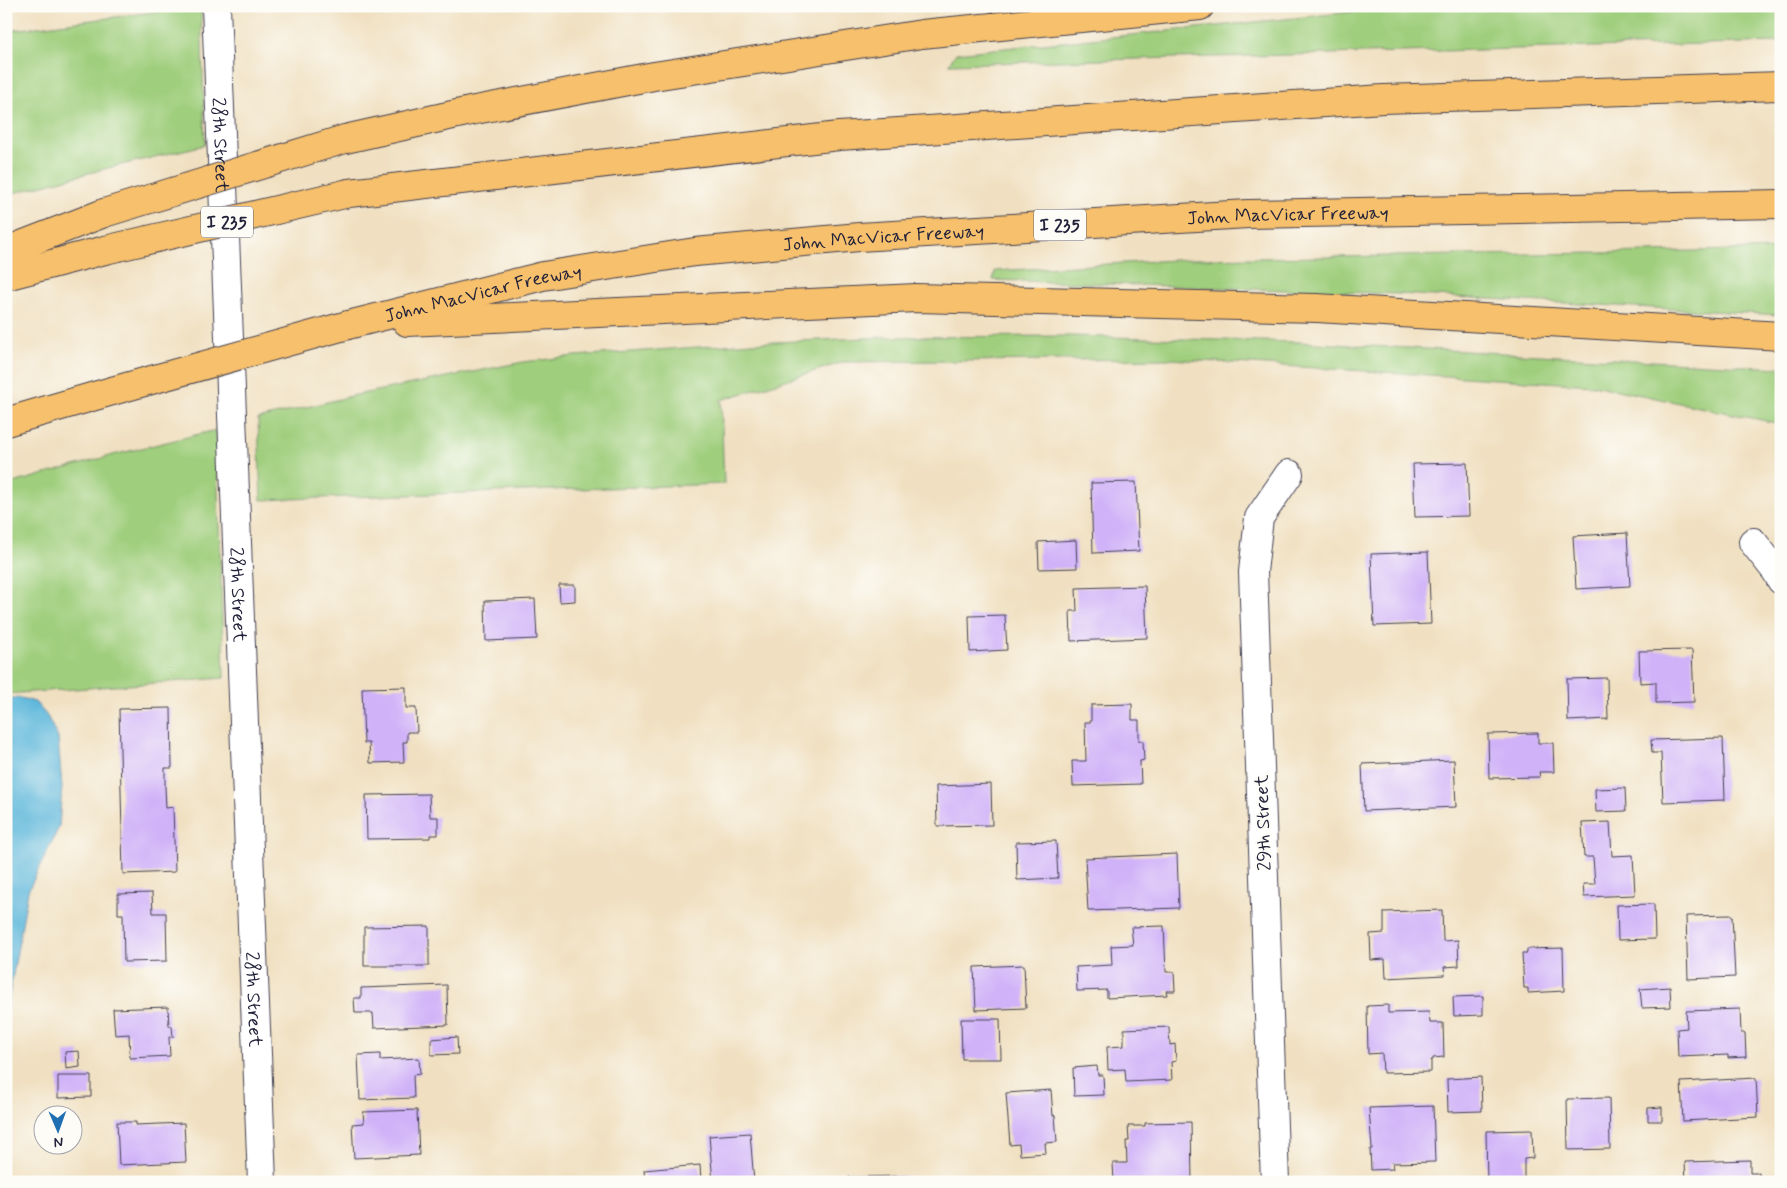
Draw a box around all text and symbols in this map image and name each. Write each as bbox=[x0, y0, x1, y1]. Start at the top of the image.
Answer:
street label: 28th Street bbox=[206, 97, 234, 193]
street label: John MacVicar Freeway bbox=[1186, 200, 1389, 232]
road number: I 235 bbox=[201, 206, 253, 238]
road number: I 235 bbox=[1034, 210, 1086, 240]
street label: John MacVicar Freeway bbox=[782, 219, 985, 258]
street label: John MacVicar Freeway bbox=[382, 259, 584, 329]
street label: 28th Street bbox=[223, 546, 252, 643]
street label: 29th Street bbox=[1249, 774, 1278, 871]
street label: 28th Street bbox=[239, 951, 268, 1047]
north arrow bbox=[32, 1106, 82, 1156]
text: N bbox=[53, 1133, 63, 1151]

